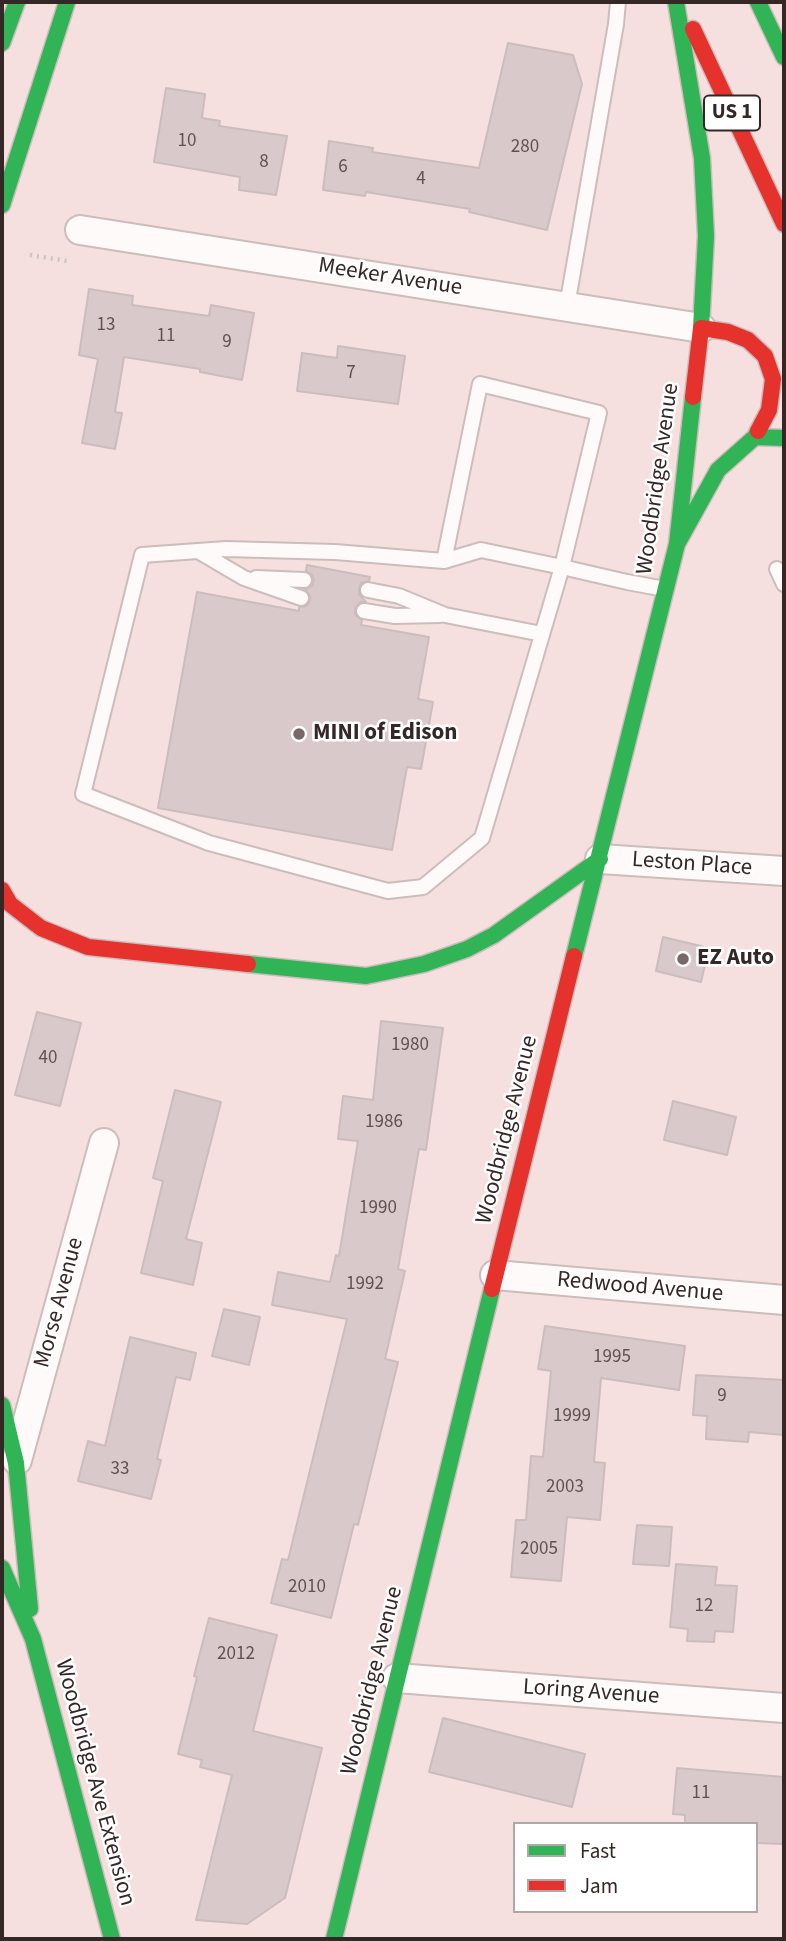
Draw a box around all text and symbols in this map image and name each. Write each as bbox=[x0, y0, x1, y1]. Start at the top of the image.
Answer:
road number: US 1 bbox=[704, 96, 760, 130]
house number: 10 bbox=[178, 131, 196, 153]
house number: 280 bbox=[511, 137, 539, 159]
house number: 8 bbox=[259, 152, 269, 174]
house number: 6 bbox=[338, 157, 348, 179]
house number: 4 bbox=[416, 169, 426, 191]
street label: Meeker Avenue bbox=[316, 253, 464, 303]
house number: 13 bbox=[97, 315, 115, 337]
house number: 11 bbox=[157, 326, 175, 348]
house number: 9 bbox=[222, 332, 232, 354]
house number: 7 bbox=[346, 363, 356, 385]
street label: Woodbridge Avenue bbox=[632, 381, 686, 577]
place label: MINI of Edison bbox=[313, 720, 457, 748]
marker: MINI of Edison bbox=[291, 726, 307, 742]
street label: Leston Place bbox=[631, 847, 753, 883]
place label: EZ Auto bbox=[697, 945, 774, 973]
marker: EZ Auto bbox=[675, 951, 691, 967]
street label: Woodbridge Avenue bbox=[471, 1033, 545, 1227]
house number: 1980 bbox=[391, 1035, 429, 1057]
house number: 40 bbox=[39, 1048, 57, 1070]
house number: 1986 bbox=[365, 1112, 403, 1134]
house number: 1990 bbox=[359, 1198, 397, 1220]
street label: Morse Avenue bbox=[29, 1235, 91, 1371]
street label: Redwood Avenue bbox=[556, 1267, 724, 1309]
house number: 1992 bbox=[346, 1274, 384, 1296]
house number: 1995 bbox=[593, 1347, 631, 1369]
house number: 9 bbox=[717, 1386, 727, 1408]
house number: 1999 bbox=[553, 1406, 591, 1428]
house number: 33 bbox=[111, 1459, 129, 1481]
house number: 2003 bbox=[546, 1477, 584, 1499]
house number: 2005 bbox=[520, 1539, 558, 1561]
house number: 2010 bbox=[288, 1577, 326, 1599]
street label: Woodbridge Avenue bbox=[336, 1584, 410, 1778]
house number: 12 bbox=[695, 1596, 713, 1618]
house number: 2012 bbox=[217, 1644, 255, 1666]
street label: Woodbridge Ave Extension bbox=[48, 1657, 140, 1909]
street label: Loring Avenue bbox=[522, 1674, 660, 1712]
house number: 11 bbox=[692, 1783, 710, 1805]
legend bbox=[513, 1822, 758, 1913]
text: Fast bbox=[580, 1836, 616, 1866]
text: Jam bbox=[580, 1871, 618, 1901]

